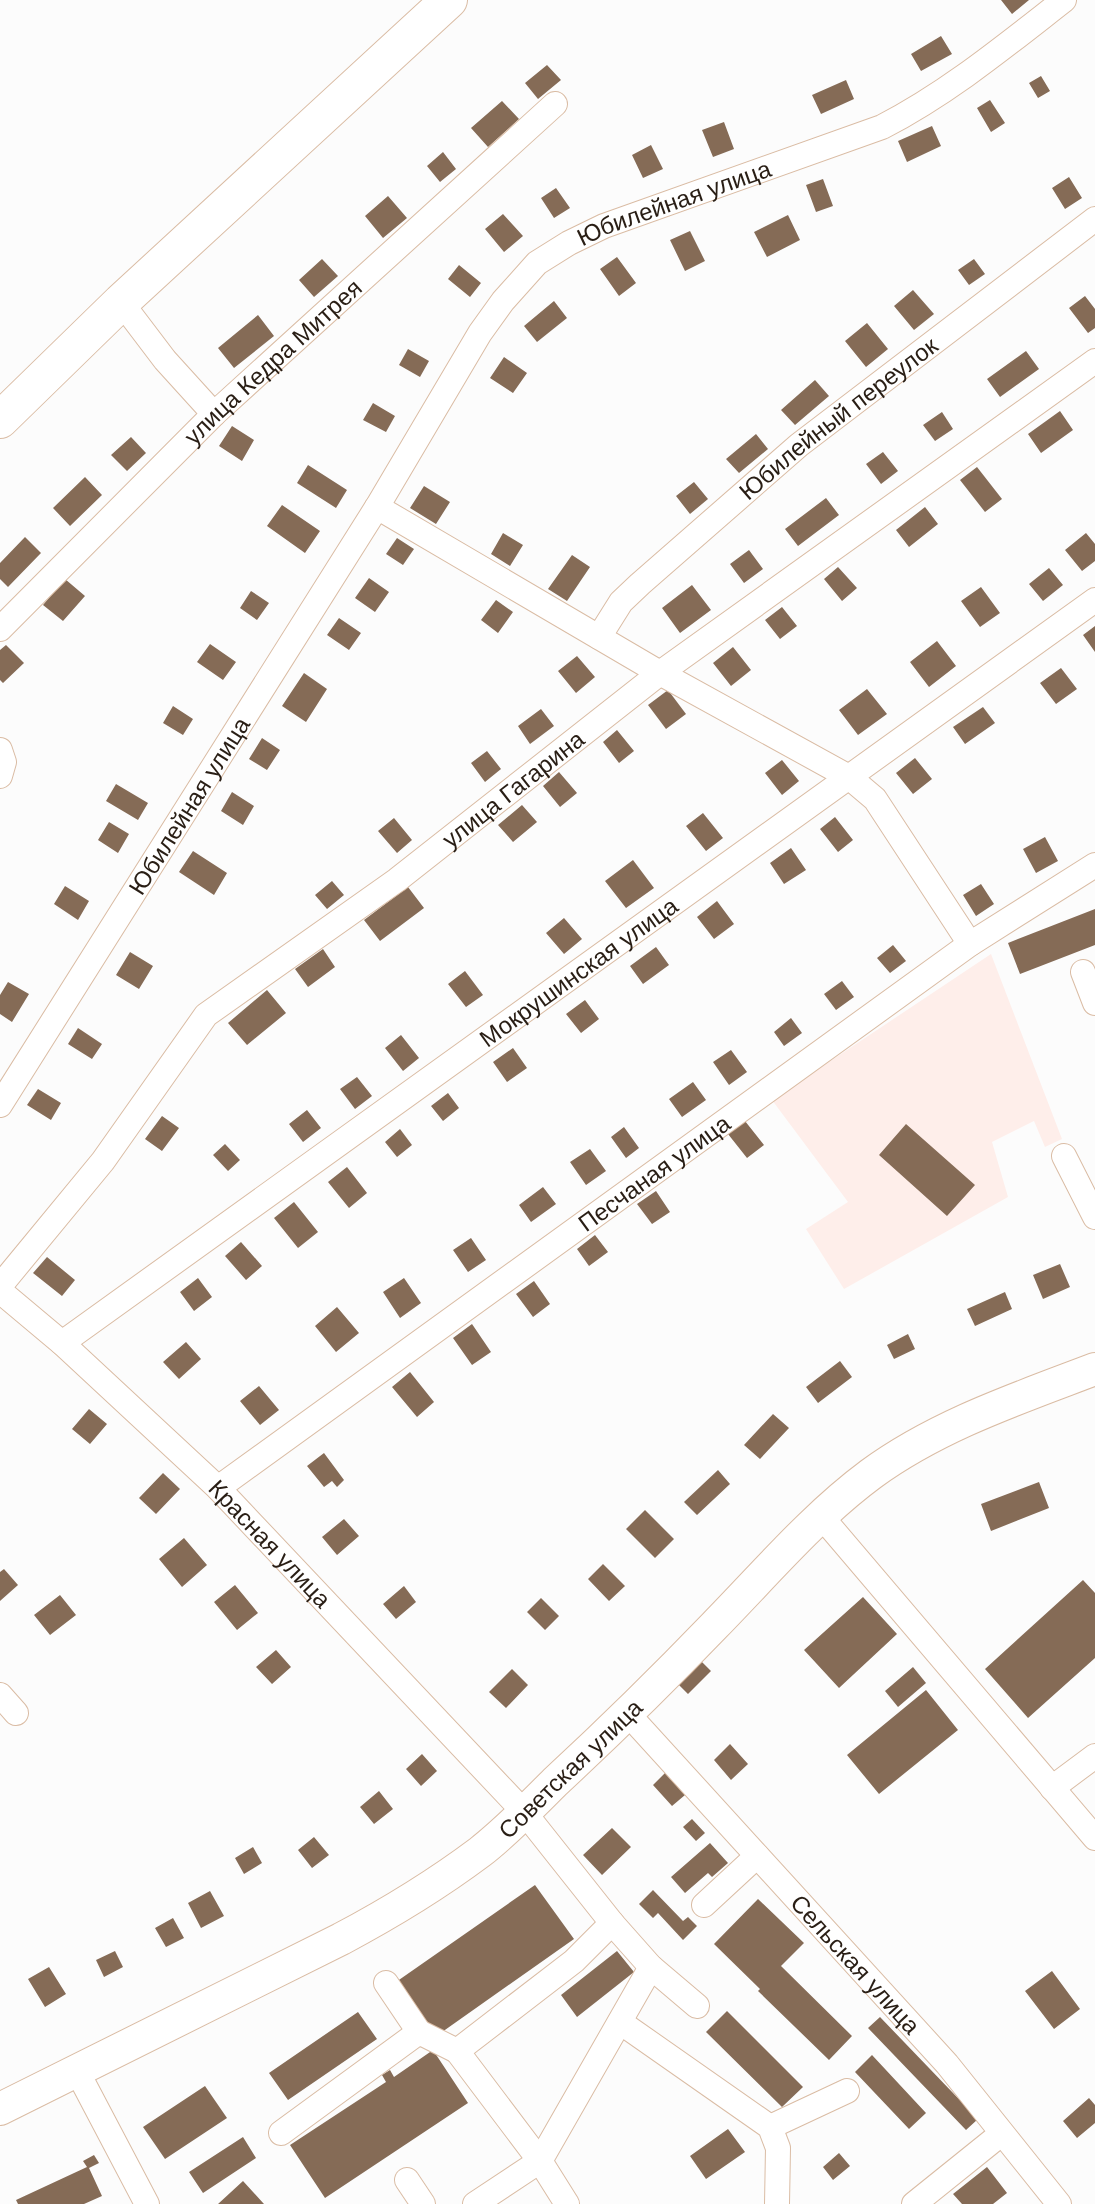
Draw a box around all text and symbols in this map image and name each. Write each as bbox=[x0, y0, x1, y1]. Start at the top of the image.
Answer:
street label: Юбилейная улица bbox=[573, 154, 775, 251]
street label: улица Кедра Митрея bbox=[178, 273, 367, 450]
street label: Юбилейный переулок bbox=[733, 331, 943, 505]
street label: Юбилейная улица bbox=[123, 711, 255, 899]
street label: улица Гагарина bbox=[437, 724, 590, 853]
street label: Мокрушинская улица bbox=[474, 891, 683, 1052]
street label: Песчаная улица bbox=[573, 1108, 735, 1237]
street label: Красная улица bbox=[204, 1474, 337, 1613]
street label: Советская улица bbox=[493, 1693, 648, 1844]
street label: Сельская улица bbox=[786, 1889, 926, 2039]

